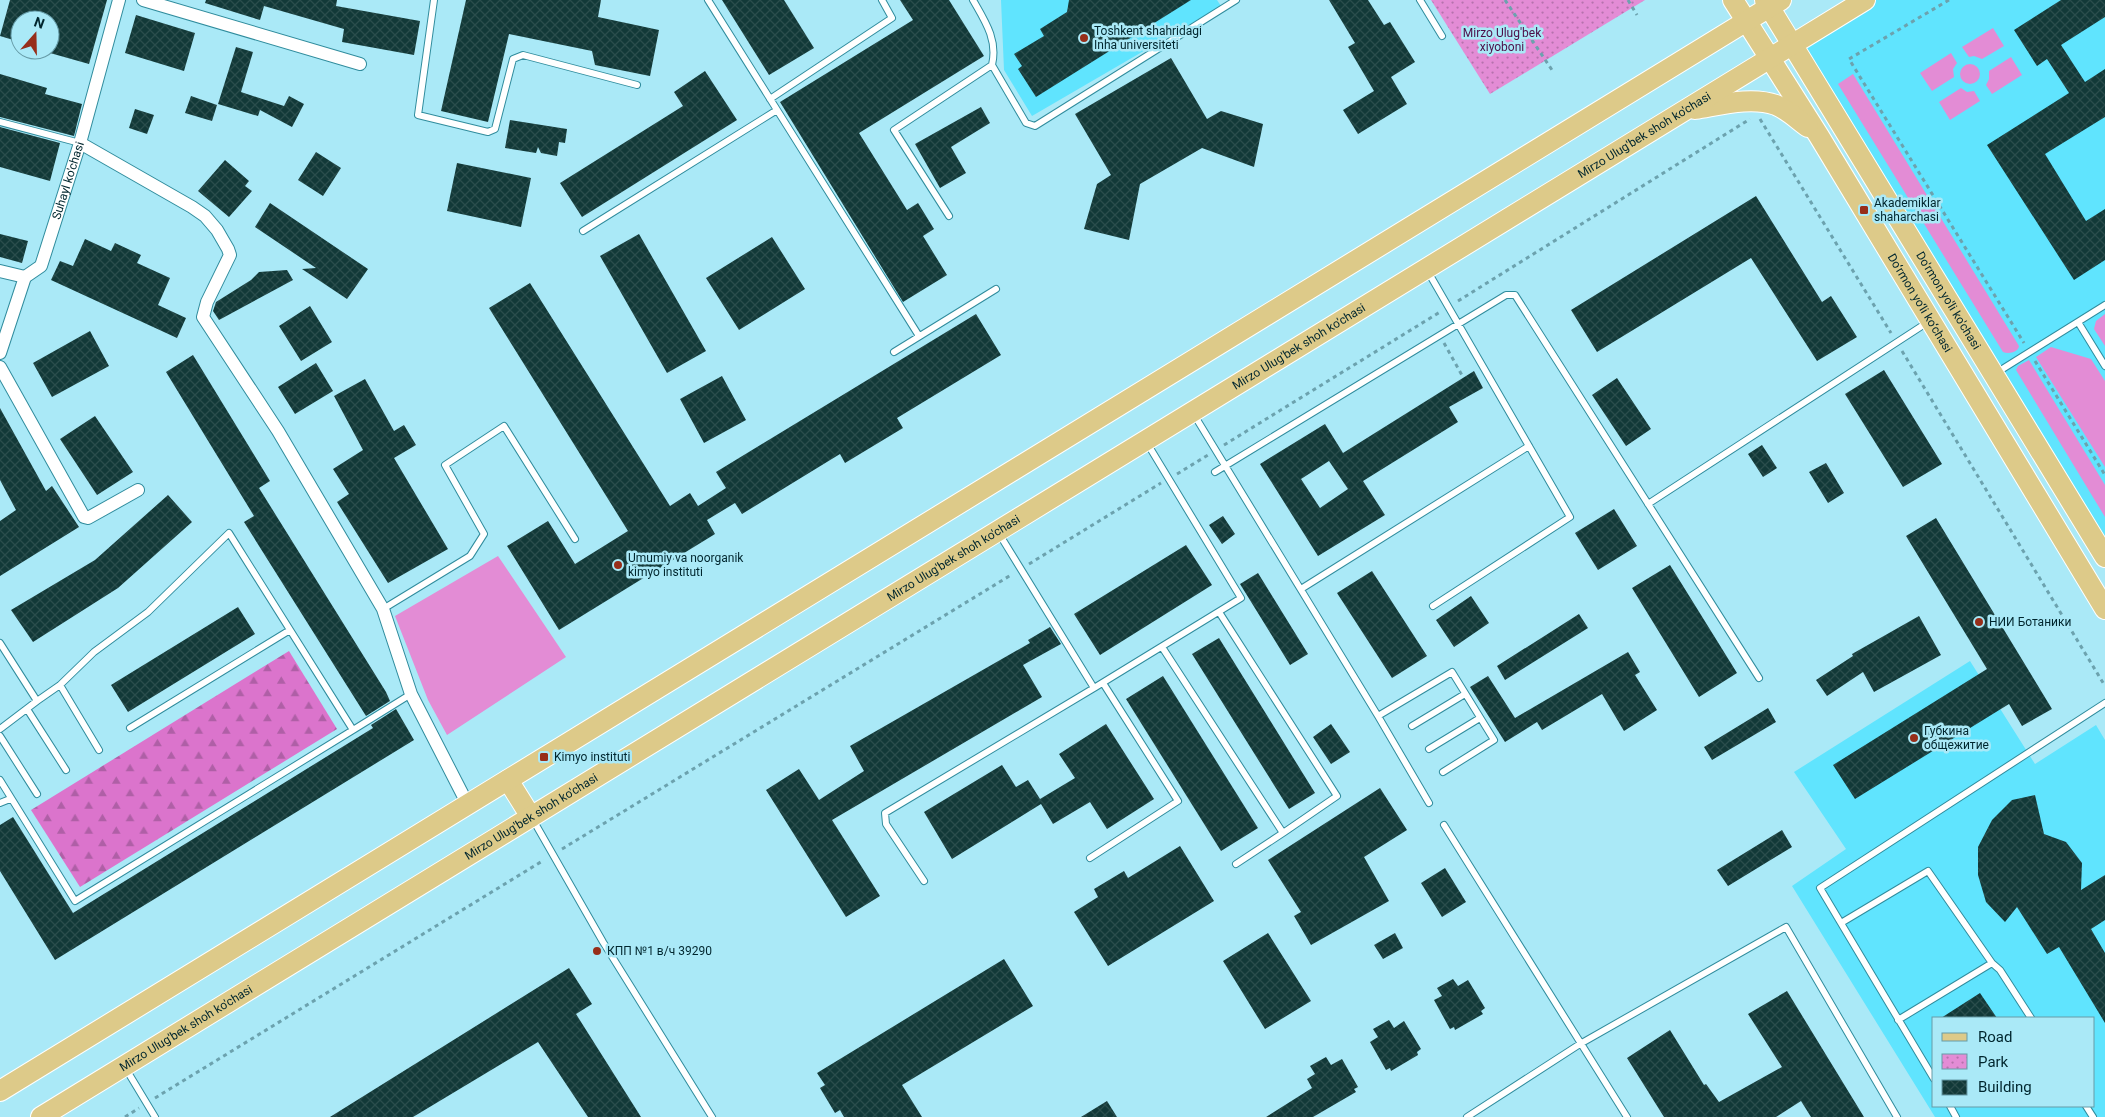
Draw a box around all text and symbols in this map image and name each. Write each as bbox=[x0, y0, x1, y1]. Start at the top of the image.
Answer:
north arrow bbox=[10, 10, 60, 60]
text: N bbox=[32, 14, 47, 32]
place label: Toshkent shahridagi Inha universiteti bbox=[1094, 24, 1202, 52]
park label: Mirzo Ulug'bek xiyoboni bbox=[1463, 26, 1542, 54]
marker: Toshkent shahridagi Inha universiteti bbox=[1078, 32, 1090, 44]
street label: Mirzo Ulug'bek shoh ko'chasi bbox=[1575, 89, 1713, 181]
street label: Suhayl ko'chasi bbox=[49, 140, 87, 221]
place label: Akademiklar shaharchasi bbox=[1874, 196, 1941, 224]
marker: Akademiklar shaharchasi bbox=[1858, 204, 1870, 216]
street label: Do'rmon yo'li ko'chasi bbox=[1913, 249, 1984, 352]
street label: Do‘rmon yo‘li ko‘chasi bbox=[1885, 251, 1955, 355]
street label: Mirzo Ulug'bek shoh ko'chasi bbox=[1230, 301, 1368, 393]
street label: Mirzo Ulug'bek shoh ko'chasi bbox=[884, 512, 1023, 604]
place label: Umumiy va noorganik kimyo instituti bbox=[628, 551, 744, 579]
marker: Umumiy va noorganik kimyo instituti bbox=[612, 559, 624, 571]
place label: НИИ Ботаники bbox=[1989, 615, 2071, 629]
marker: НИИ Ботаники bbox=[1973, 616, 1985, 628]
place label: Губкина общежитие bbox=[1924, 724, 1989, 752]
marker: Губкина общежитие bbox=[1908, 732, 1920, 744]
place label: Kimyo instituti bbox=[554, 750, 630, 764]
marker: Kimyo instituti bbox=[538, 751, 550, 763]
street label: Mirzo Ulug'bek shoh ko'chasi bbox=[462, 771, 600, 863]
place label: КПП №1 в/ч 39290 bbox=[607, 944, 712, 958]
marker: КПП №1 в/ч 39290 bbox=[591, 945, 603, 957]
street label: Mirzo Ulug'bek shoh ko'chasi bbox=[117, 982, 255, 1074]
legend bbox=[1932, 1017, 2095, 1107]
text: Road bbox=[1978, 1028, 2012, 1046]
text: Park bbox=[1978, 1053, 2009, 1071]
text: Building bbox=[1978, 1078, 2032, 1096]

